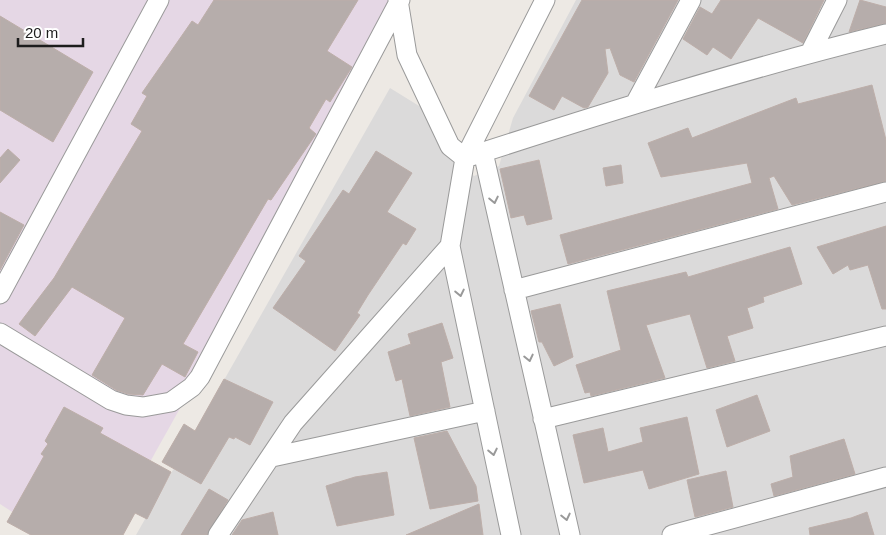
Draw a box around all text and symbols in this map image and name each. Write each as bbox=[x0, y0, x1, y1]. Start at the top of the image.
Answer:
scale bar bbox=[18, 15, 82, 47]
text: 20 m bbox=[25, 24, 58, 41]
one-way arrow bbox=[489, 195, 499, 204]
one-way arrow bbox=[454, 289, 465, 298]
one-way arrow bbox=[523, 354, 534, 363]
one-way arrow bbox=[487, 448, 498, 457]
one-way arrow bbox=[560, 512, 570, 521]

